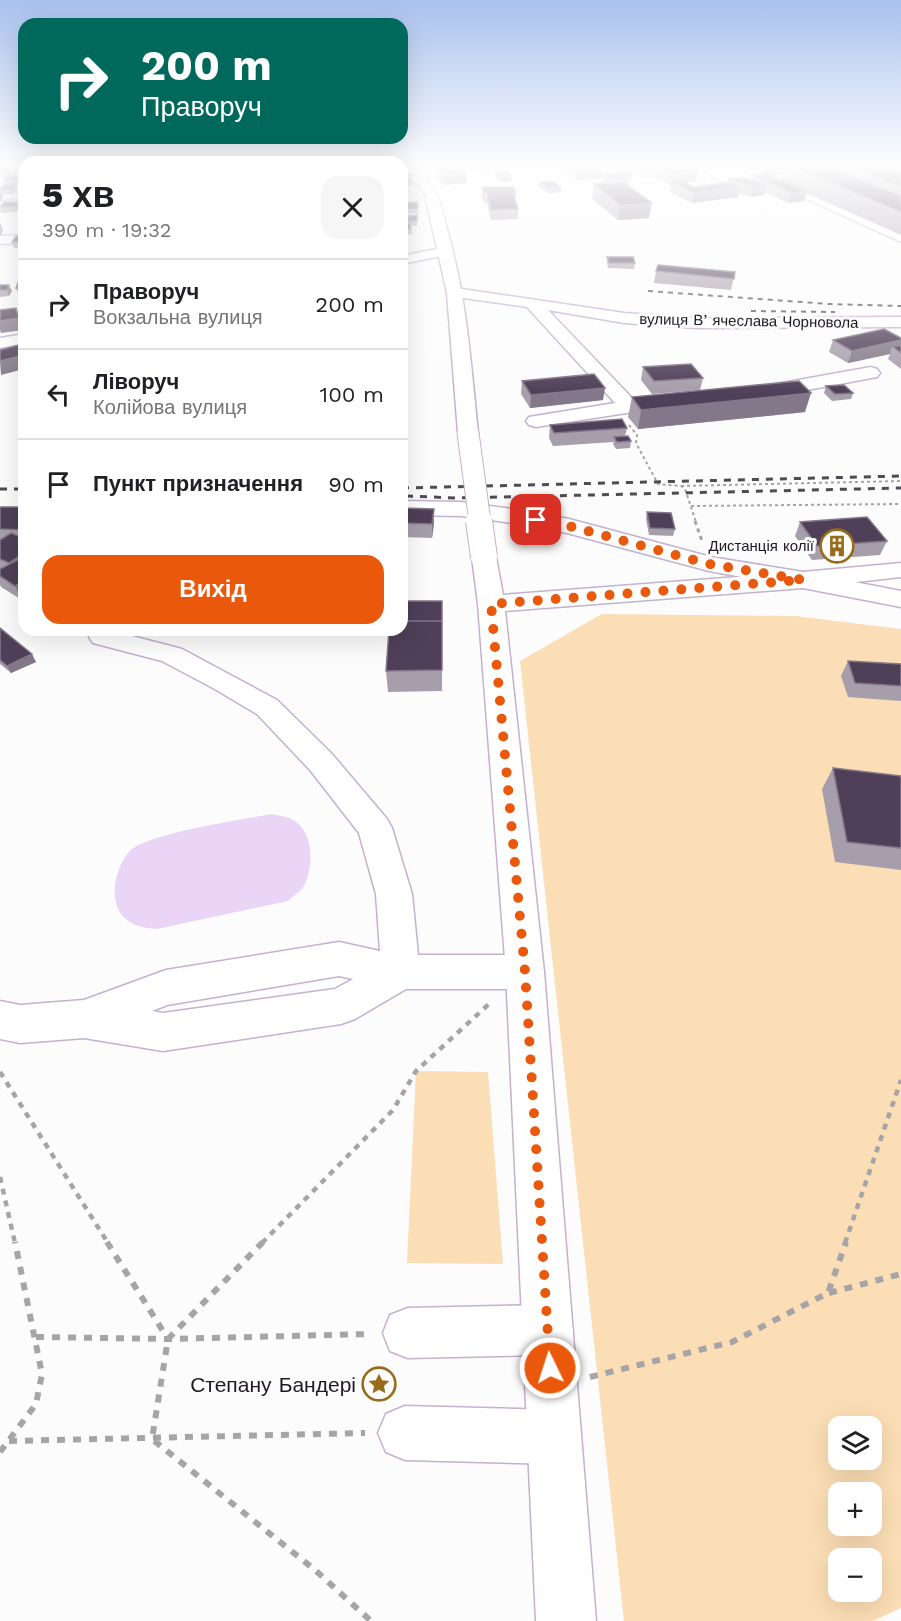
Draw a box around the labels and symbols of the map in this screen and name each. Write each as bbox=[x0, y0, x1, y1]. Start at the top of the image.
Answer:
street label: вулиця Вʼячеслава Чорновола bbox=[639, 310, 859, 332]
pin bbox=[510, 494, 561, 545]
building icon: Дистанція колії bbox=[819, 528, 855, 564]
place label: Дистанція колії bbox=[708, 537, 815, 555]
position arrow bbox=[518, 1336, 582, 1400]
place icon: Степану Бандері bbox=[361, 1366, 397, 1402]
place label: Степану Бандері bbox=[190, 1372, 356, 1397]

